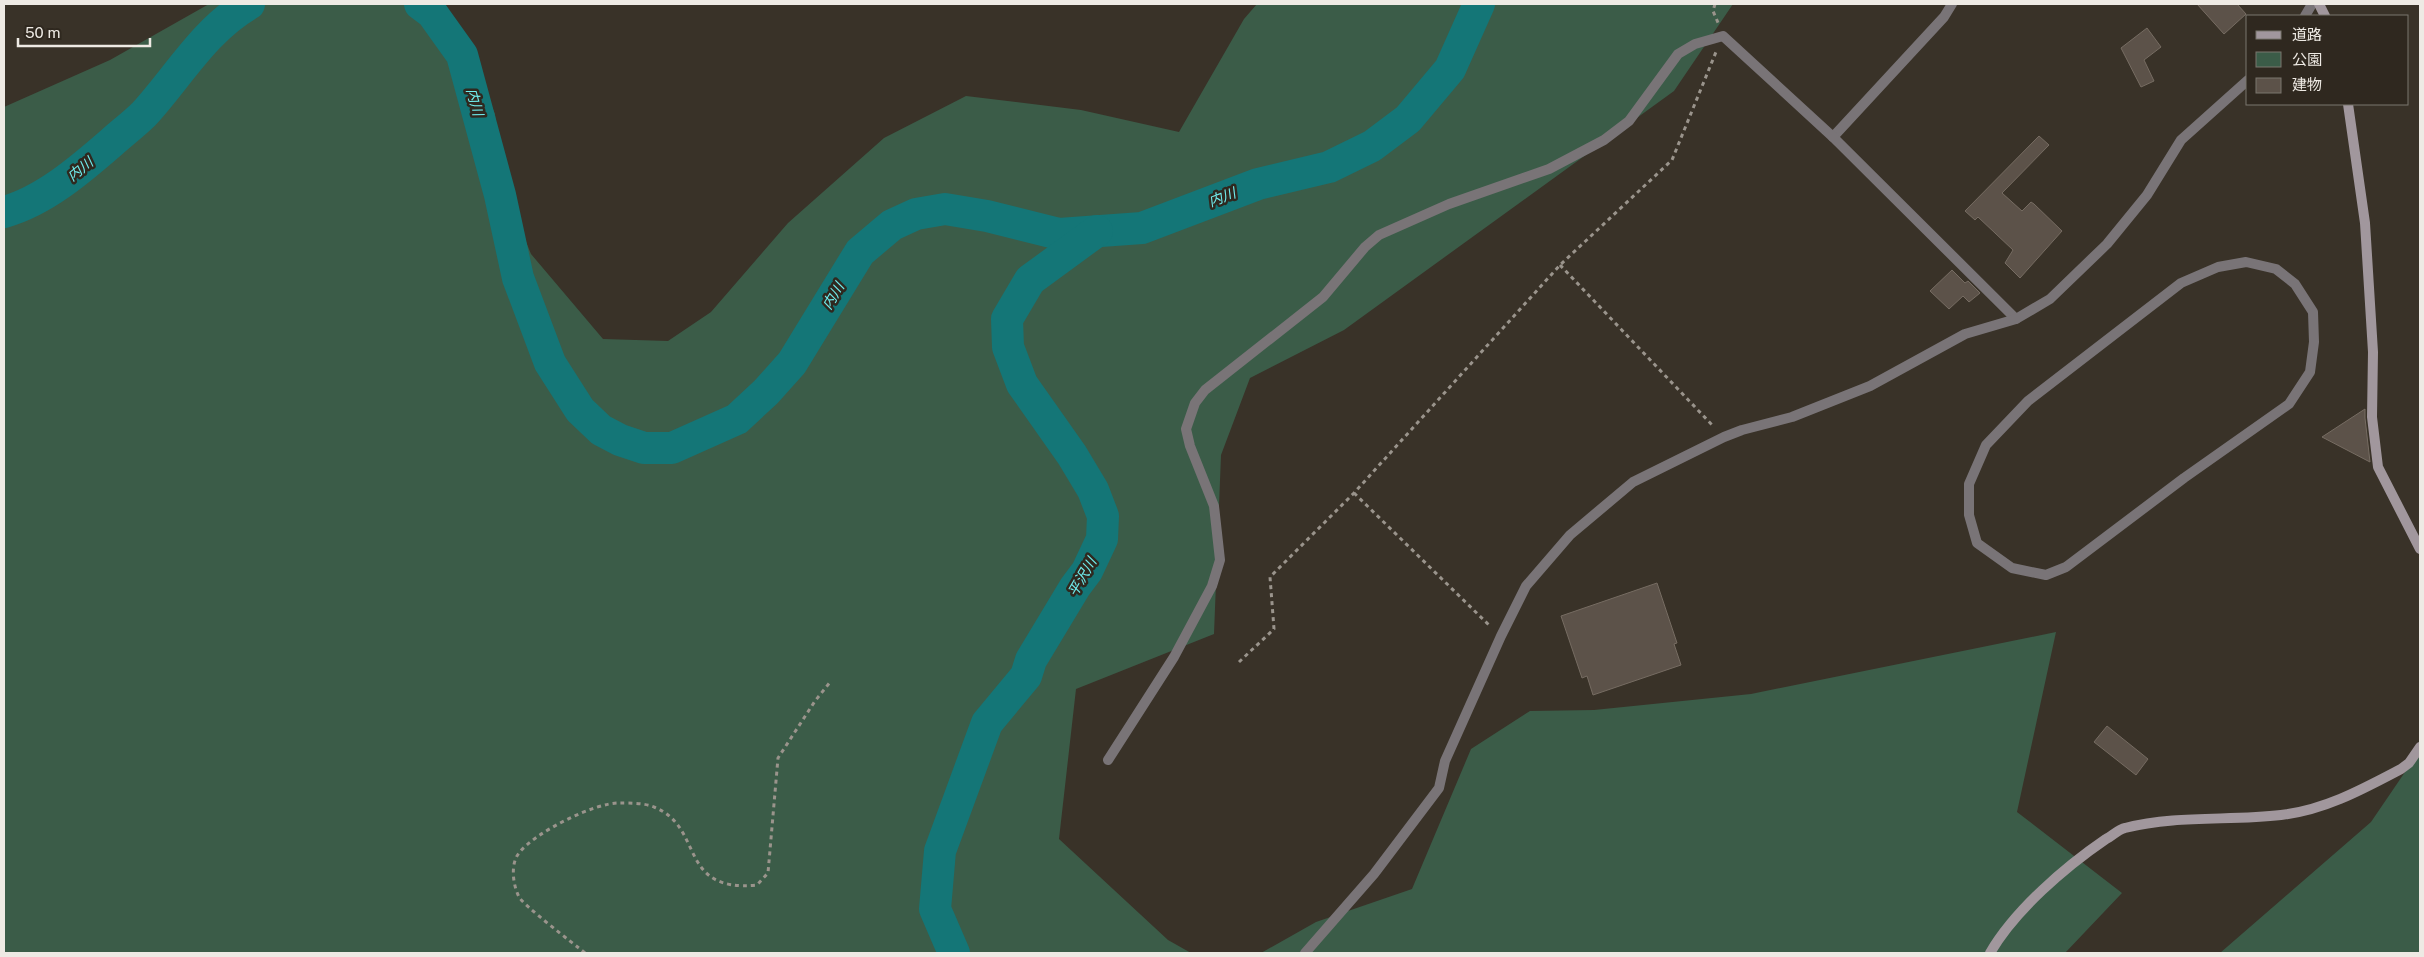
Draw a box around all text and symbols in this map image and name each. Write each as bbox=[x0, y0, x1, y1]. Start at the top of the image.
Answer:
scale bar bbox=[18, 15, 150, 47]
legend bbox=[2246, 15, 2409, 105]
text: 50 m bbox=[25, 24, 60, 41]
text: 道路 bbox=[2292, 26, 2322, 43]
text: 公園 bbox=[2292, 51, 2322, 68]
text: 建物 bbox=[2292, 76, 2322, 93]
water label: 内川 bbox=[464, 86, 487, 120]
water label: 内川 bbox=[64, 153, 97, 184]
water label: 内川 bbox=[1206, 184, 1240, 209]
water label: 内川 bbox=[819, 278, 848, 312]
water label: 平沢川 bbox=[1065, 553, 1100, 599]

